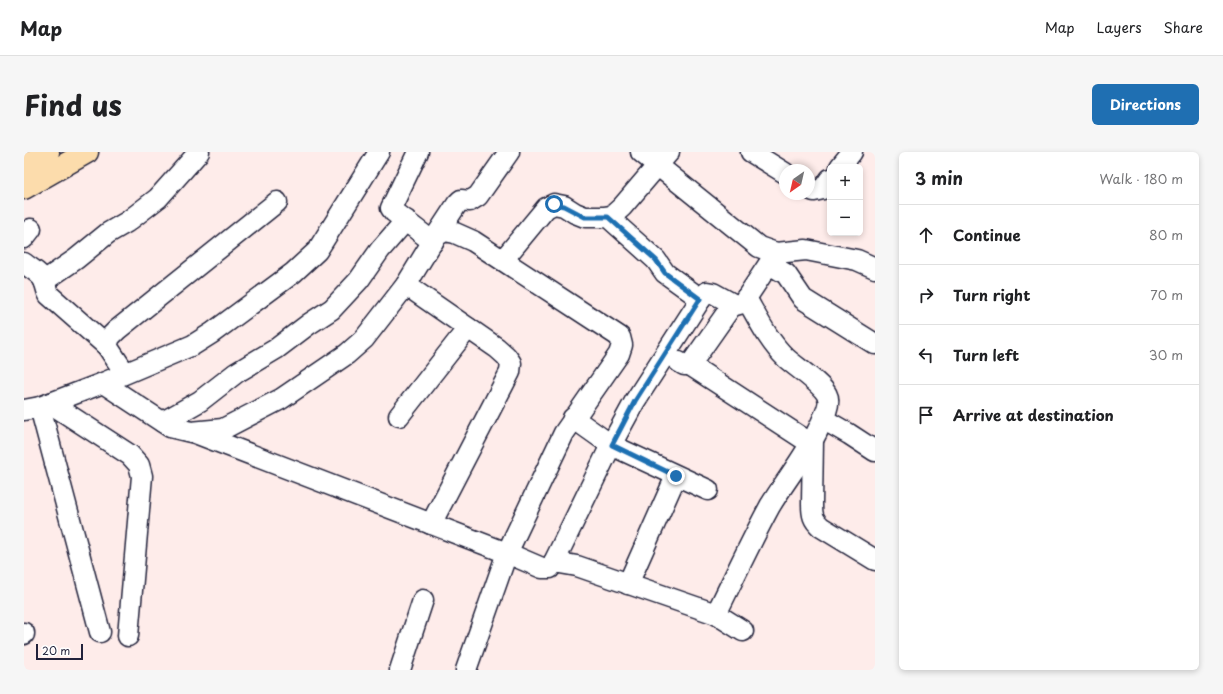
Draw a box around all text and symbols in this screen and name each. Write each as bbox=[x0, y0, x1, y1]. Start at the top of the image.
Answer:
text: Map bbox=[20, 14, 62, 42]
text: Map bbox=[1045, 17, 1075, 38]
text: Layers bbox=[1097, 17, 1142, 38]
text: Share bbox=[1164, 17, 1203, 38]
text: Find us bbox=[24, 83, 122, 126]
button: Directions bbox=[1092, 84, 1199, 125]
north arrow bbox=[779, 164, 815, 200]
map controls bbox=[827, 164, 863, 236]
button: + bbox=[827, 164, 863, 200]
text: 3 min bbox=[915, 165, 963, 191]
text: Walk · 180 m bbox=[1100, 169, 1183, 188]
route start bbox=[545, 195, 563, 213]
button: − bbox=[827, 200, 863, 236]
text: Continue bbox=[953, 223, 1021, 246]
icon: ahead bbox=[915, 224, 937, 246]
text: 80 m bbox=[1149, 225, 1183, 244]
text: Turn right bbox=[953, 283, 1030, 306]
icon: right bbox=[915, 284, 937, 306]
text: 70 m bbox=[1150, 285, 1183, 304]
text: Turn left bbox=[953, 343, 1019, 366]
icon: left bbox=[915, 344, 937, 366]
text: 30 m bbox=[1149, 345, 1183, 364]
text: Arrive at destination bbox=[953, 403, 1114, 426]
icon: arrive bbox=[915, 404, 937, 426]
route end bbox=[667, 467, 685, 485]
scale bar bbox=[36, 642, 83, 661]
text: 20 m bbox=[42, 642, 70, 659]

